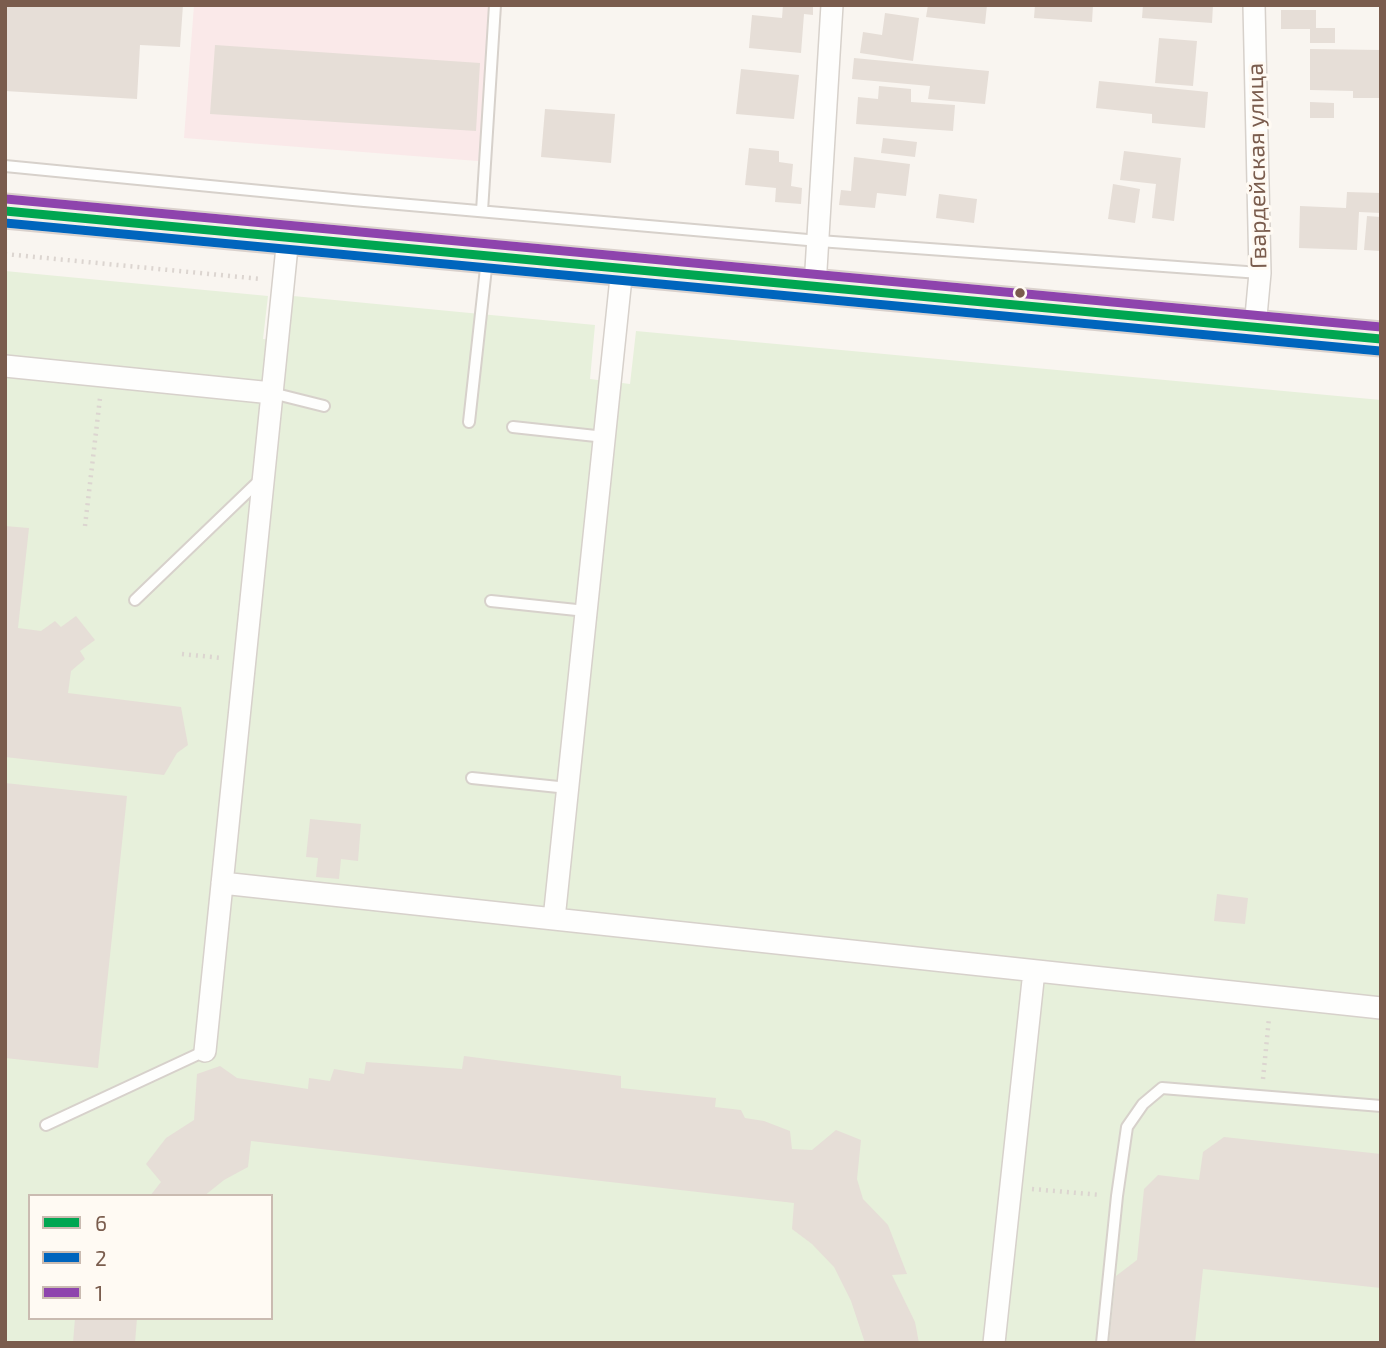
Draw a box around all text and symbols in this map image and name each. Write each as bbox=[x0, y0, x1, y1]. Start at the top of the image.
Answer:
street label: Гвардейская улица bbox=[1241, 63, 1273, 269]
unlabelled marker bbox=[1013, 286, 1027, 300]
legend bbox=[28, 1194, 273, 1320]
text: 6 bbox=[95, 1210, 107, 1235]
text: 2 bbox=[95, 1245, 107, 1270]
text: 1 bbox=[95, 1280, 103, 1305]

